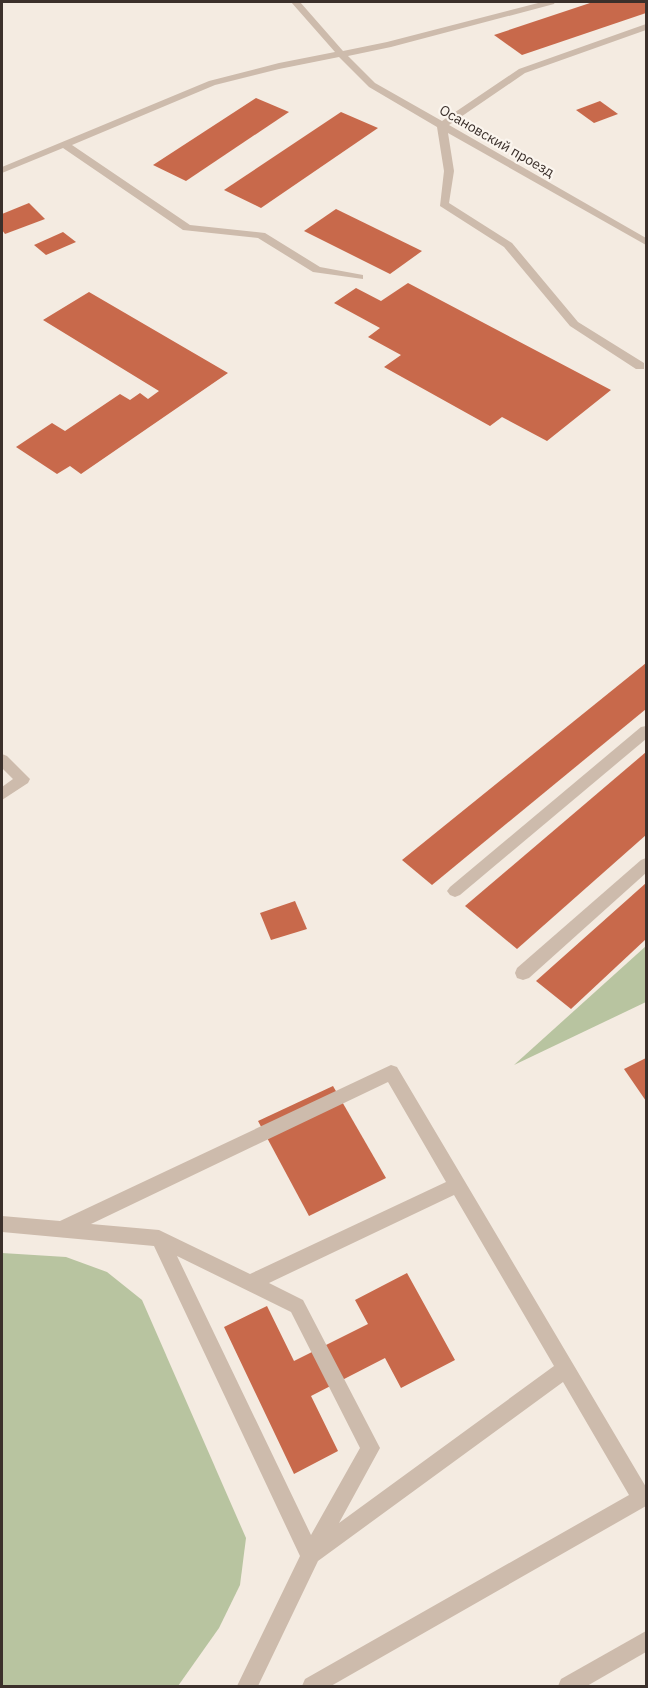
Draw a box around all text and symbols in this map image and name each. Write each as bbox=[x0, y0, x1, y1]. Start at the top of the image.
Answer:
street label: Осановский проезд bbox=[436, 101, 558, 181]

